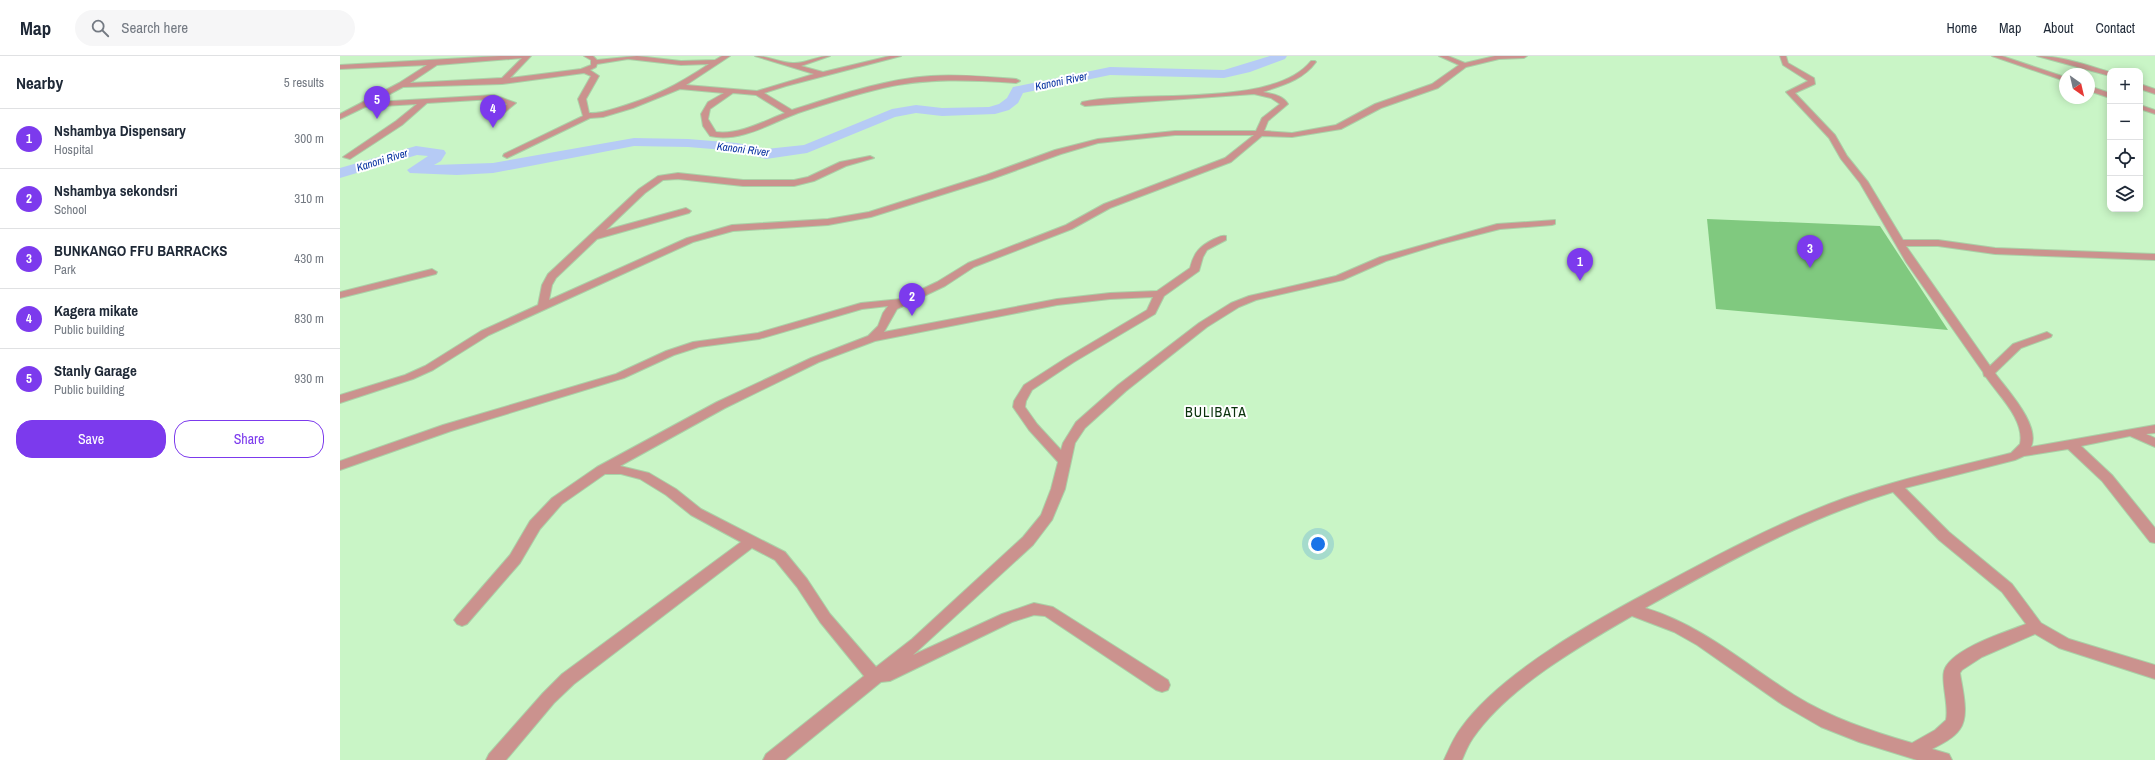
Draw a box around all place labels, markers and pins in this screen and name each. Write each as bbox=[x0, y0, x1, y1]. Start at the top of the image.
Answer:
pin: 5 bbox=[364, 86, 390, 119]
pin: 4 bbox=[480, 95, 506, 128]
pin: 3 bbox=[1797, 235, 1823, 268]
pin: 1 bbox=[1567, 248, 1593, 281]
pin: 2 bbox=[899, 283, 925, 316]

